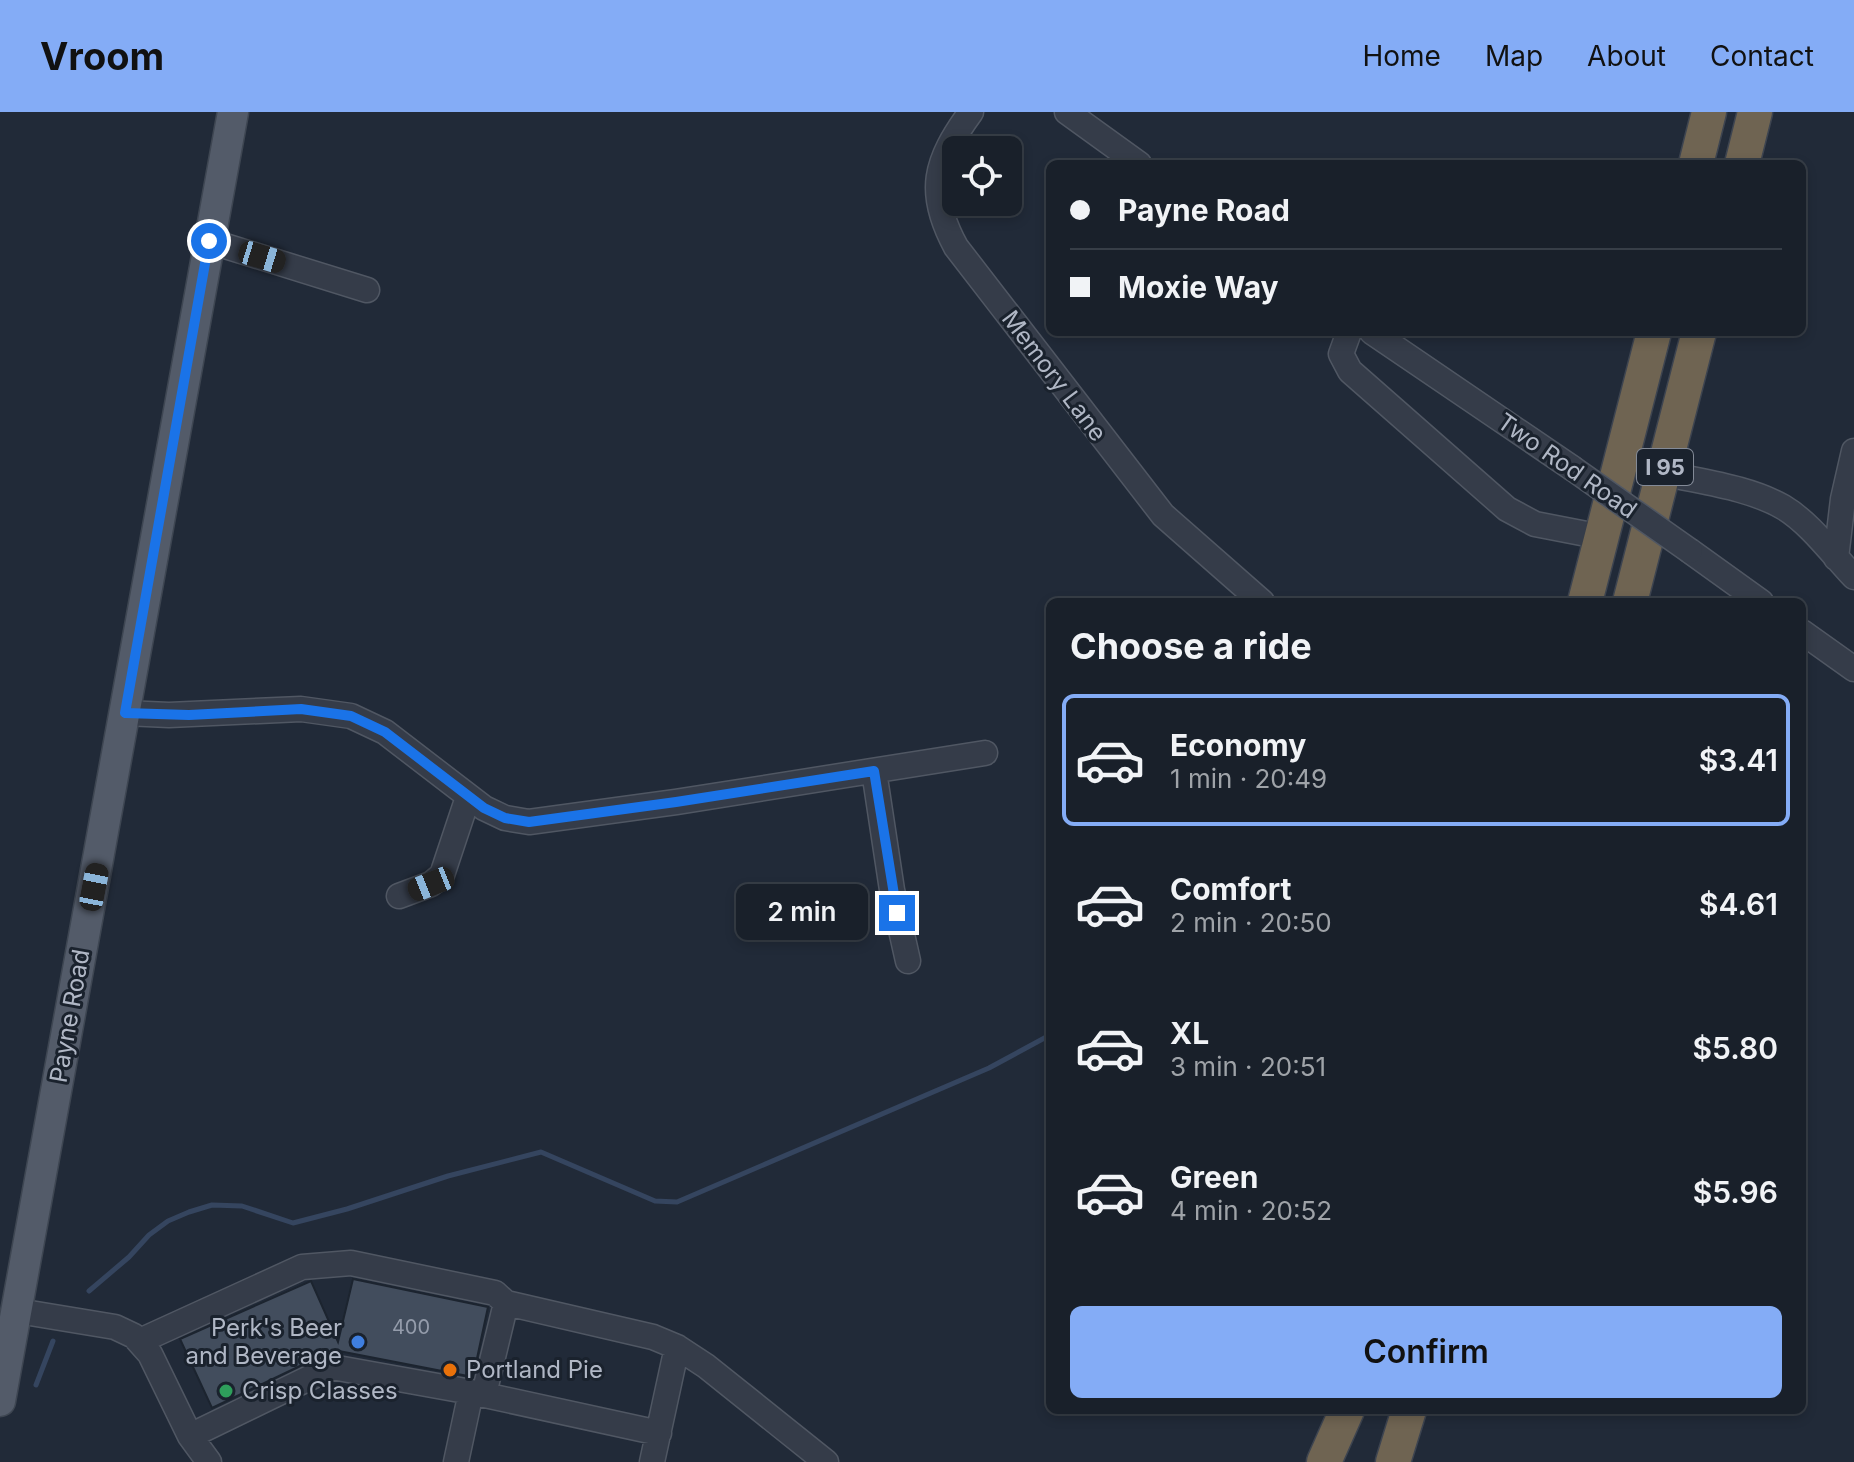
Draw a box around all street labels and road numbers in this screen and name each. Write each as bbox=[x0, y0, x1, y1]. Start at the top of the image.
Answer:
street label: Memory Lane bbox=[996, 305, 1113, 447]
street label: Two Rod Road bbox=[1492, 407, 1642, 524]
road number: I 95 bbox=[1637, 449, 1693, 485]
street label: Payne Road bbox=[44, 947, 95, 1085]

